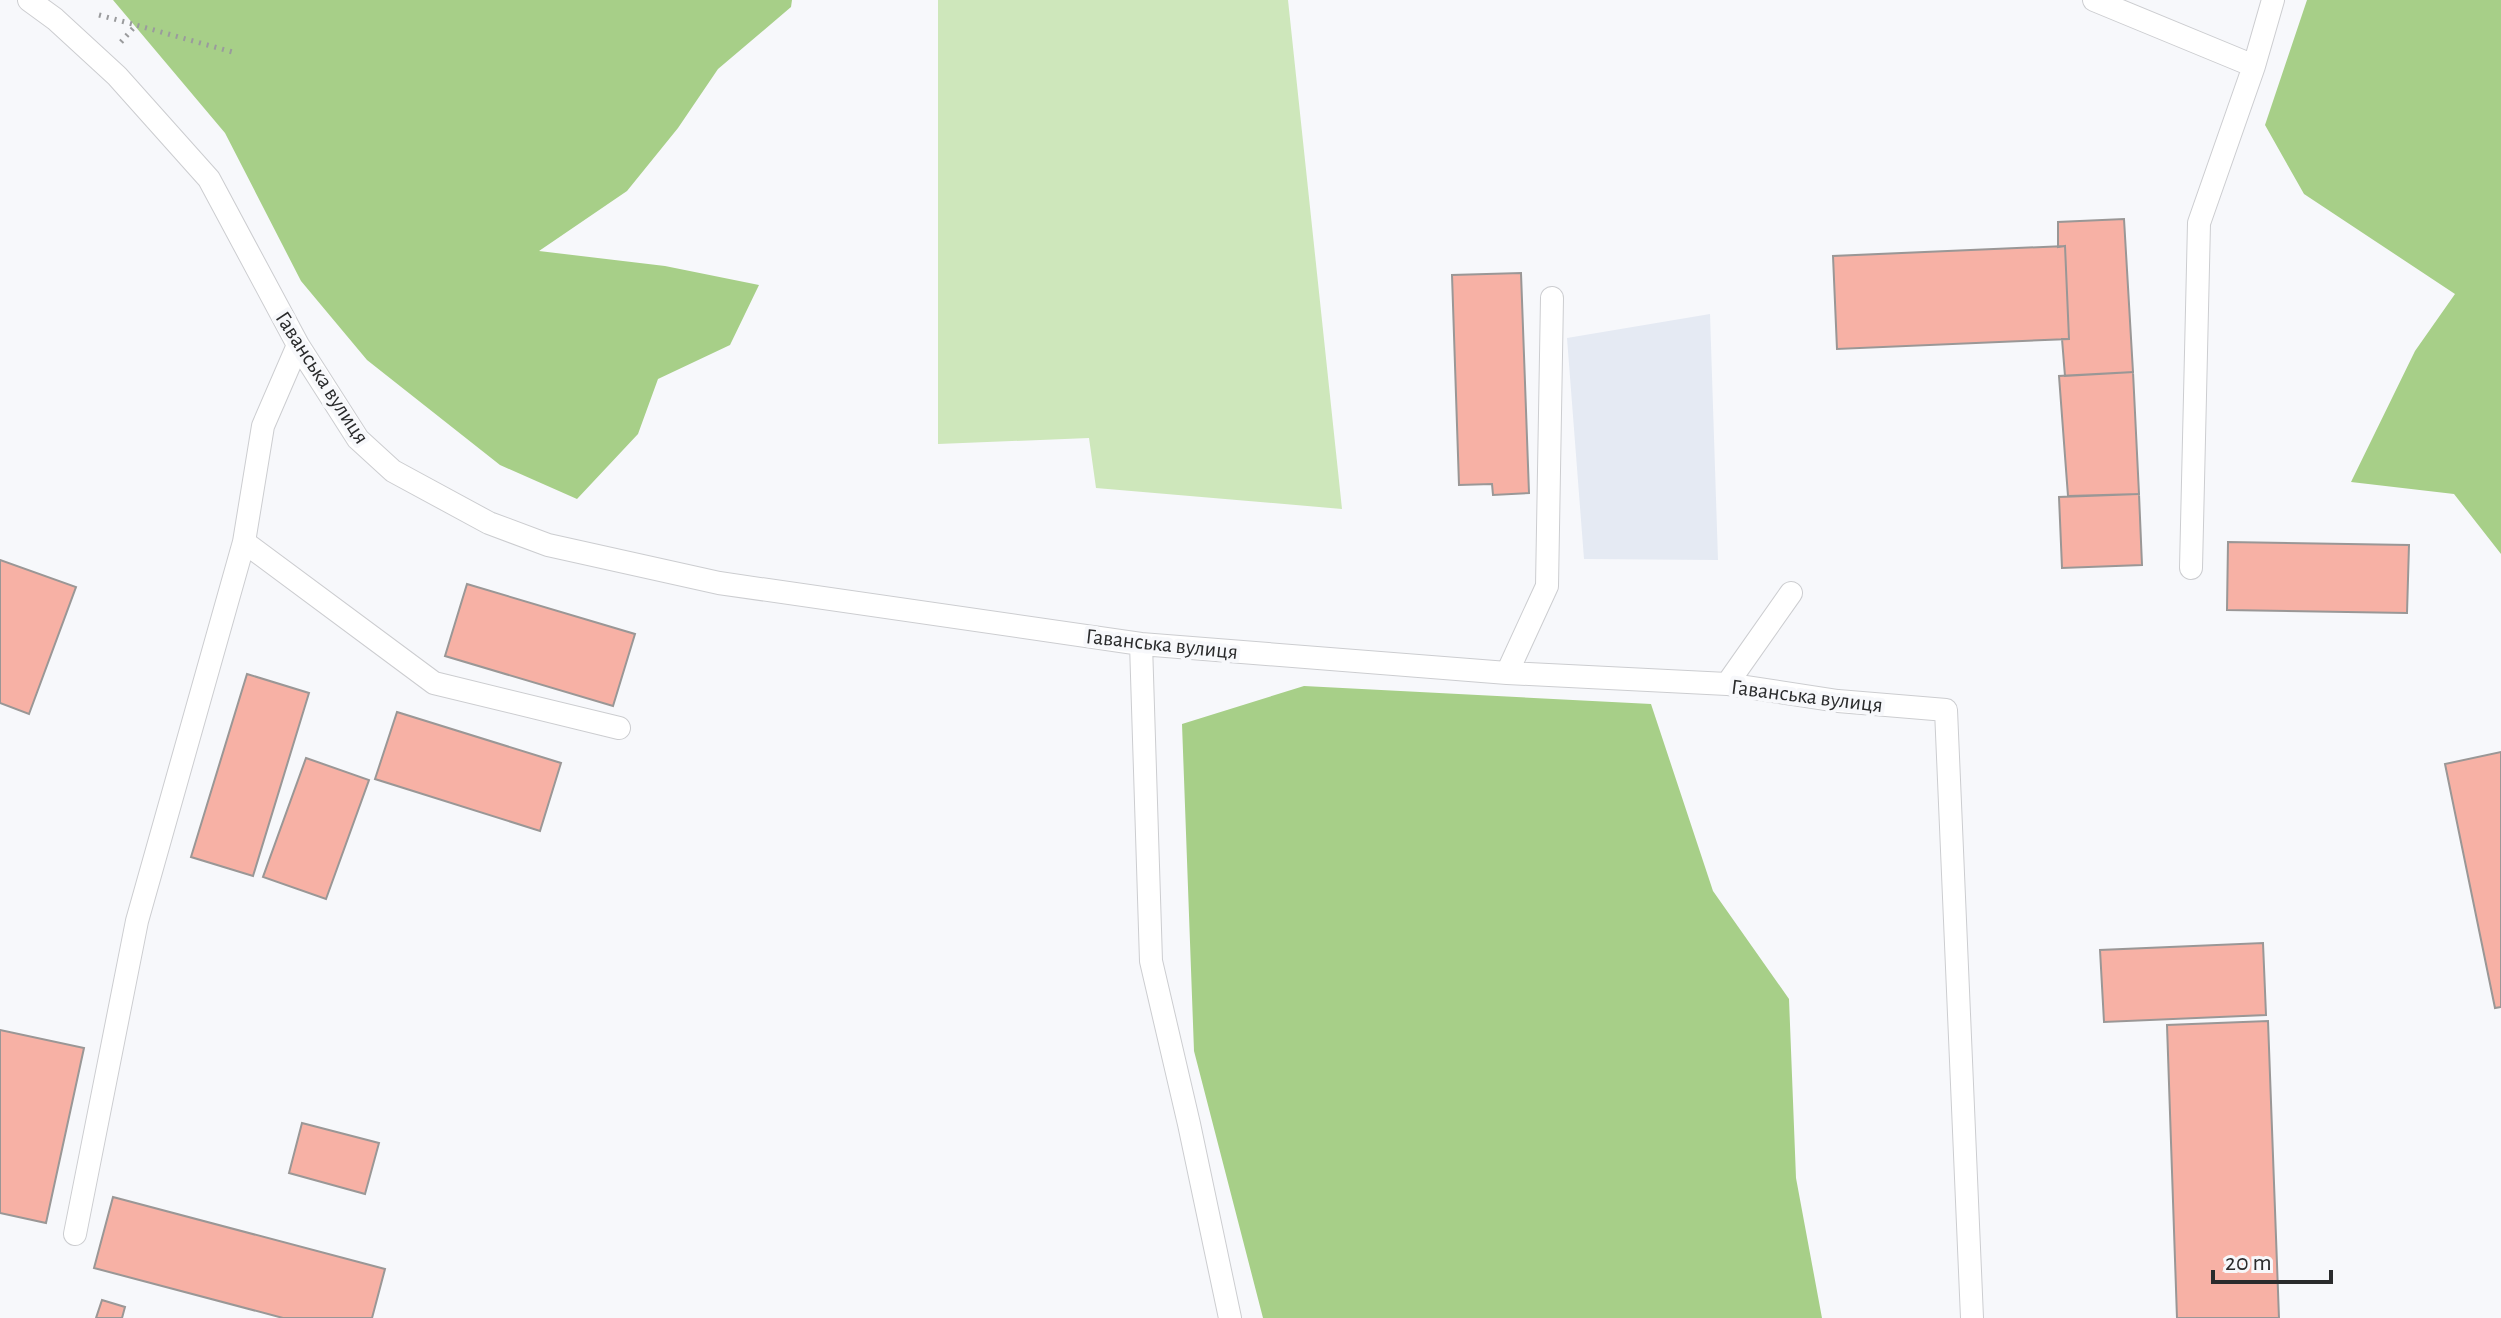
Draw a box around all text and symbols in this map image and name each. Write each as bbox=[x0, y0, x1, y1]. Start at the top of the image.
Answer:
street label: Гаванська вулиця bbox=[271, 307, 373, 448]
street label: Гаванська вулиця bbox=[1085, 625, 1239, 663]
street label: Гаванська вулиця bbox=[1730, 676, 1884, 716]
scale bar bbox=[2213, 1234, 2331, 1284]
text: 20 m bbox=[2225, 1251, 2272, 1275]

